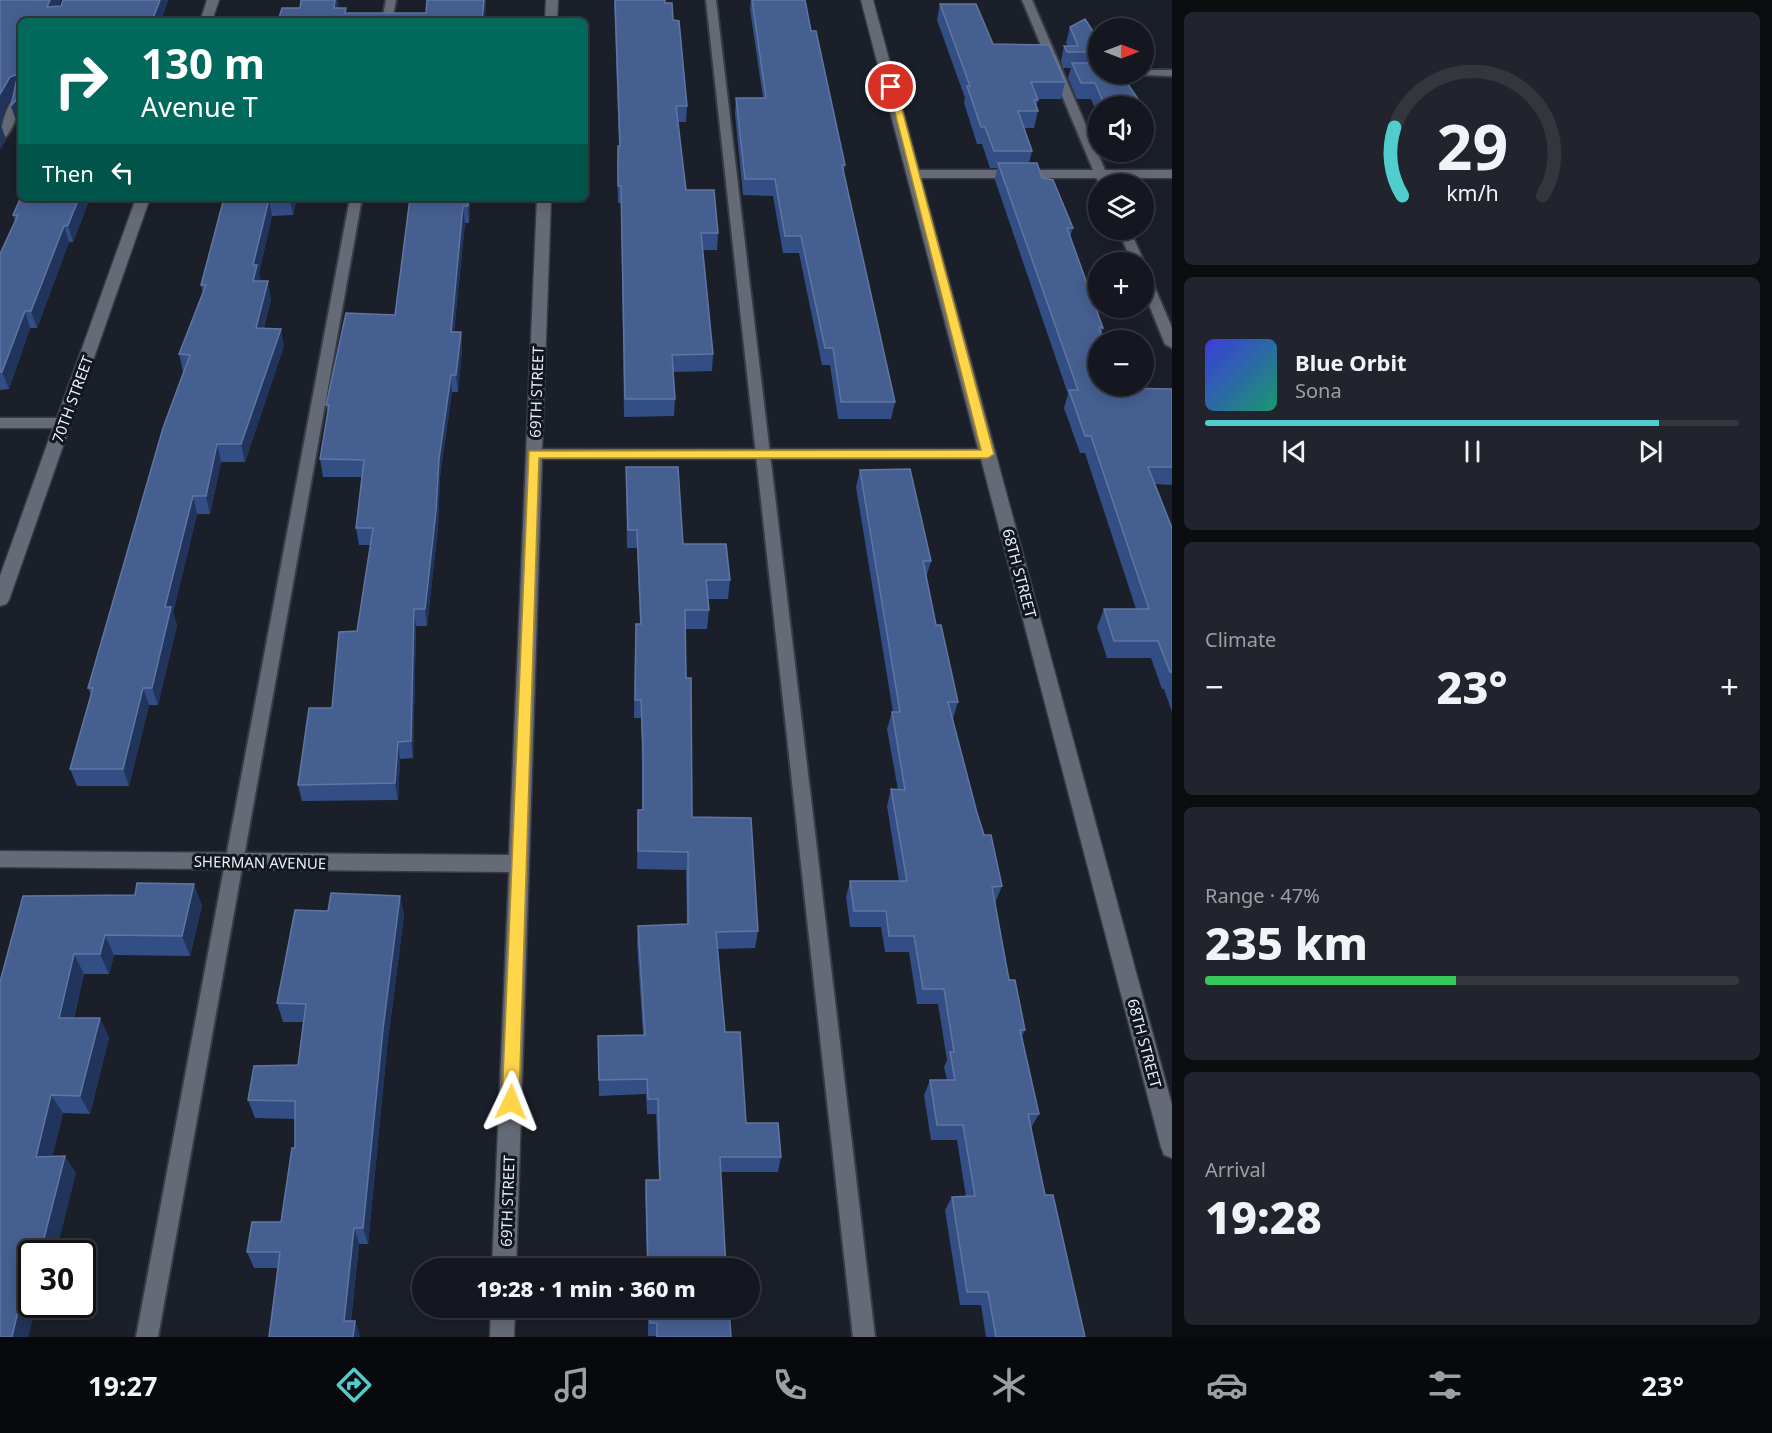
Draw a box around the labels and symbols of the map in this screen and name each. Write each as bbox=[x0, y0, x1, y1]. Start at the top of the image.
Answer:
north arrow bbox=[1088, 18, 1154, 84]
pin bbox=[865, 61, 916, 112]
street label: 69TH STREET bbox=[524, 345, 548, 438]
street label: 70TH STREET bbox=[47, 352, 97, 445]
street label: 68TH STREET bbox=[999, 526, 1042, 620]
street label: SHERMAN AVENUE bbox=[194, 851, 326, 873]
street label: 68TH STREET bbox=[1124, 996, 1167, 1090]
position arrow bbox=[479, 1070, 543, 1134]
street label: 69TH STREET bbox=[495, 1154, 519, 1247]
speed limit sign: 30 bbox=[18, 1240, 96, 1318]

